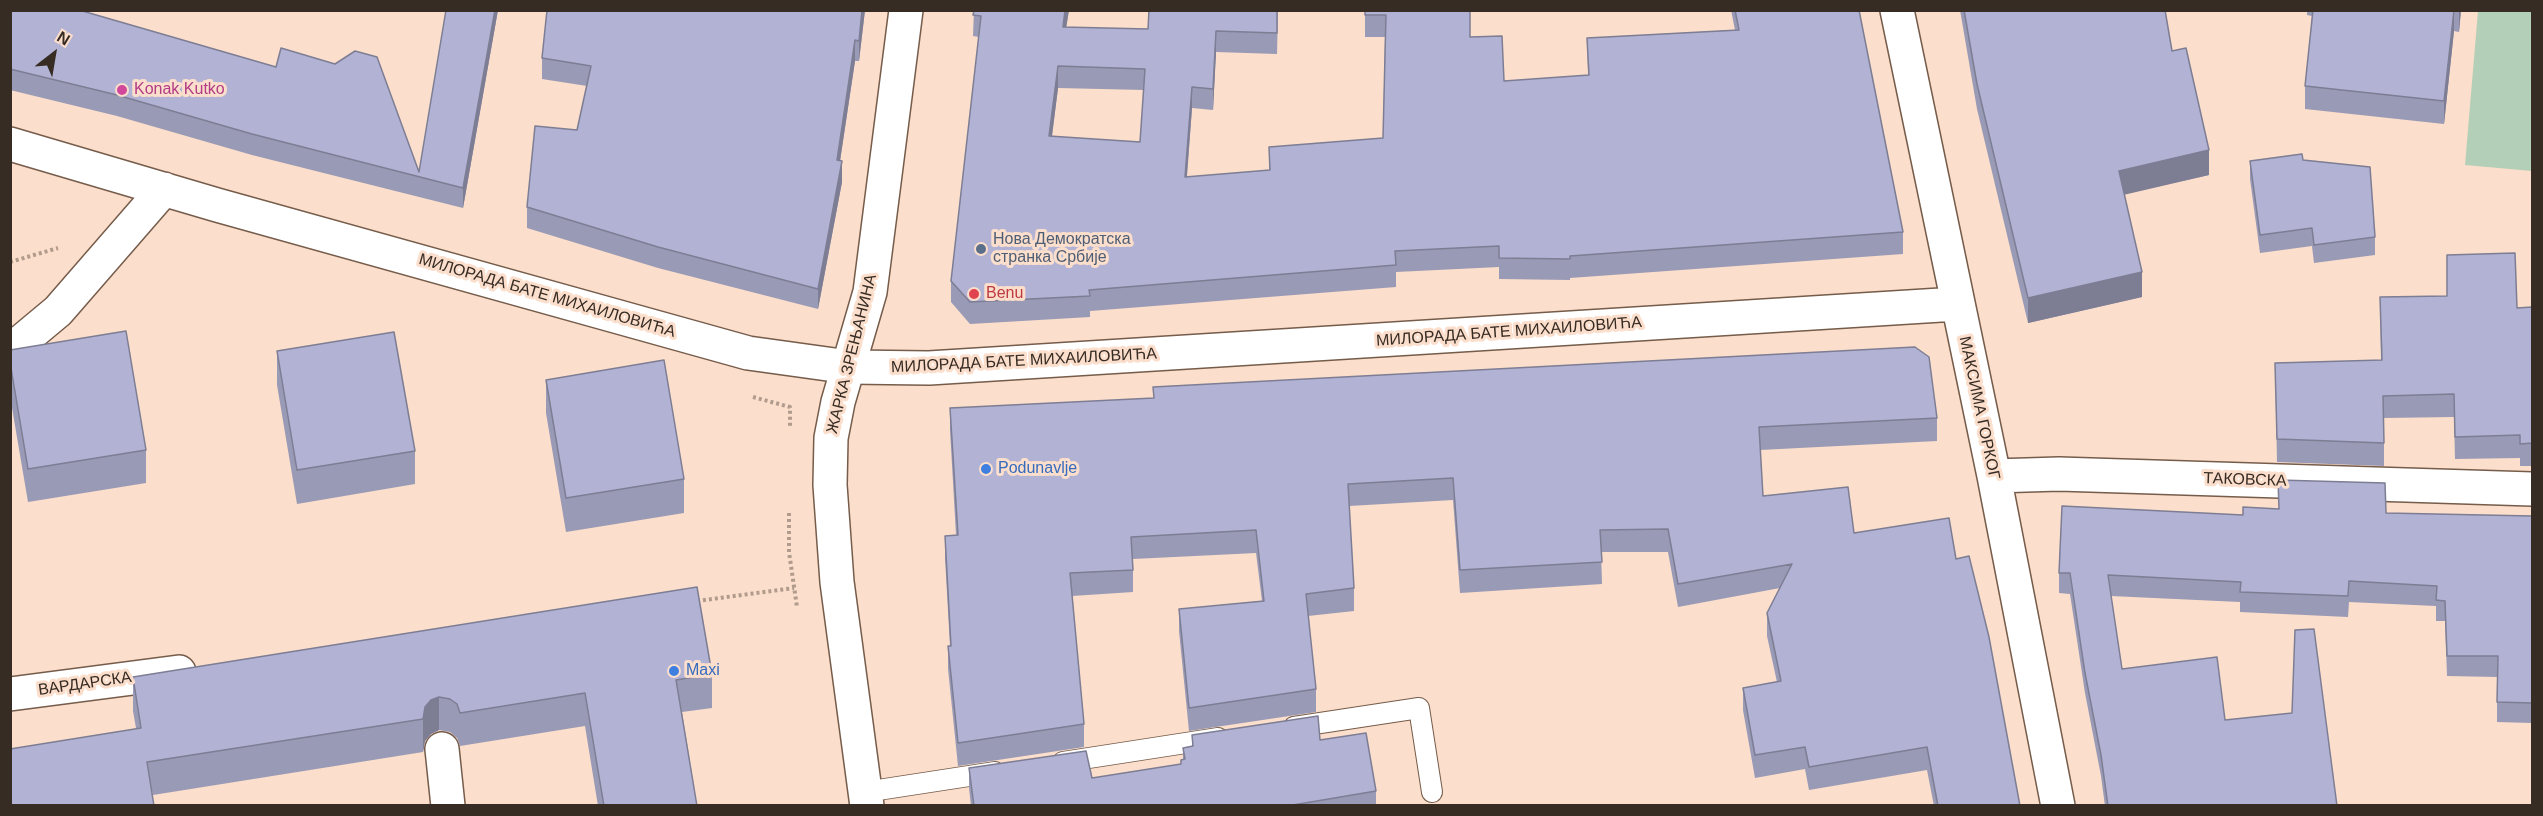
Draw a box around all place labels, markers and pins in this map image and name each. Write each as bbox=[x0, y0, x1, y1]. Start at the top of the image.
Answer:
place label: Konak Kutko bbox=[134, 80, 225, 100]
marker: Konak Kutko bbox=[115, 83, 129, 97]
place label: Нова Демократска странка Србије bbox=[993, 230, 1131, 268]
marker: Нова Демократска странка Србије bbox=[974, 242, 988, 256]
place label: Benu bbox=[986, 284, 1023, 304]
marker: Benu bbox=[967, 287, 981, 301]
place label: Podunavlje bbox=[998, 459, 1077, 479]
marker: Podunavlje bbox=[979, 462, 993, 476]
place label: Maxi bbox=[686, 661, 720, 681]
marker: Maxi bbox=[667, 664, 681, 678]

